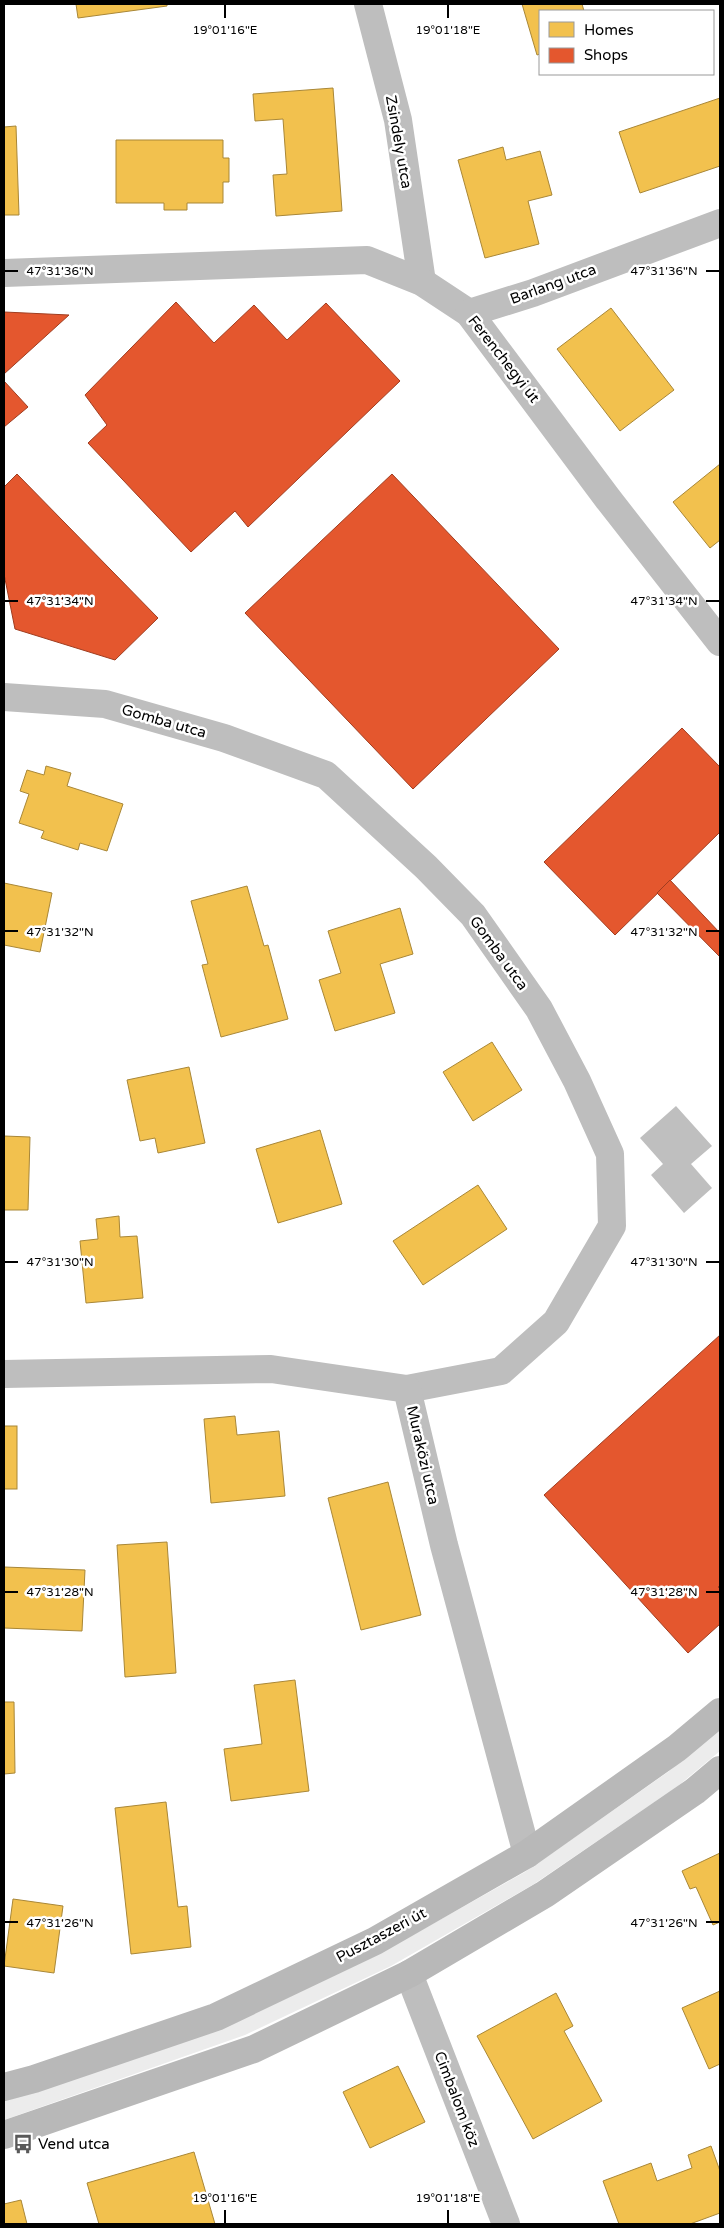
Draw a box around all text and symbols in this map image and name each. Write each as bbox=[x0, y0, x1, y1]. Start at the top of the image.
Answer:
legend bbox=[539, 10, 714, 75]
text: Homes bbox=[584, 21, 634, 39]
text: 19°01'16"E bbox=[192, 23, 258, 37]
text: 19°01'18"E bbox=[415, 23, 481, 37]
text: Shops bbox=[584, 46, 628, 64]
street label: Zsindely utca bbox=[382, 94, 416, 190]
street label: Barlang utca bbox=[507, 260, 599, 308]
text: 47°31'36"N bbox=[26, 264, 94, 278]
text: 47°31'36"N bbox=[630, 264, 698, 278]
street label: Ferenchegyi út bbox=[464, 312, 544, 406]
text: 47°31'34"N bbox=[26, 594, 94, 608]
text: 47°31'34"N bbox=[630, 594, 698, 608]
street label: Gomba utca bbox=[120, 700, 208, 742]
street label: Gomba utca bbox=[466, 912, 532, 994]
text: 47°31'32"N bbox=[26, 925, 94, 939]
text: 47°31'32"N bbox=[630, 925, 698, 939]
text: 47°31'30"N bbox=[26, 1255, 94, 1269]
text: 47°31'30"N bbox=[630, 1255, 698, 1269]
street label: Muraközi utca bbox=[403, 1404, 443, 1506]
text: 47°31'28"N bbox=[26, 1585, 94, 1599]
text: 47°31'28"N bbox=[630, 1585, 698, 1599]
street label: Pusztaszeri út bbox=[333, 1904, 429, 1966]
text: 47°31'26"N bbox=[26, 1916, 94, 1930]
text: 47°31'26"N bbox=[630, 1916, 698, 1930]
street label: Cimbalom köz bbox=[431, 2049, 483, 2149]
bus stop icon: Vend utca bbox=[12, 2133, 34, 2155]
place label: Vend utca bbox=[38, 2135, 110, 2153]
text: 19°01'16"E bbox=[192, 2191, 258, 2205]
text: 19°01'18"E bbox=[415, 2191, 481, 2205]

